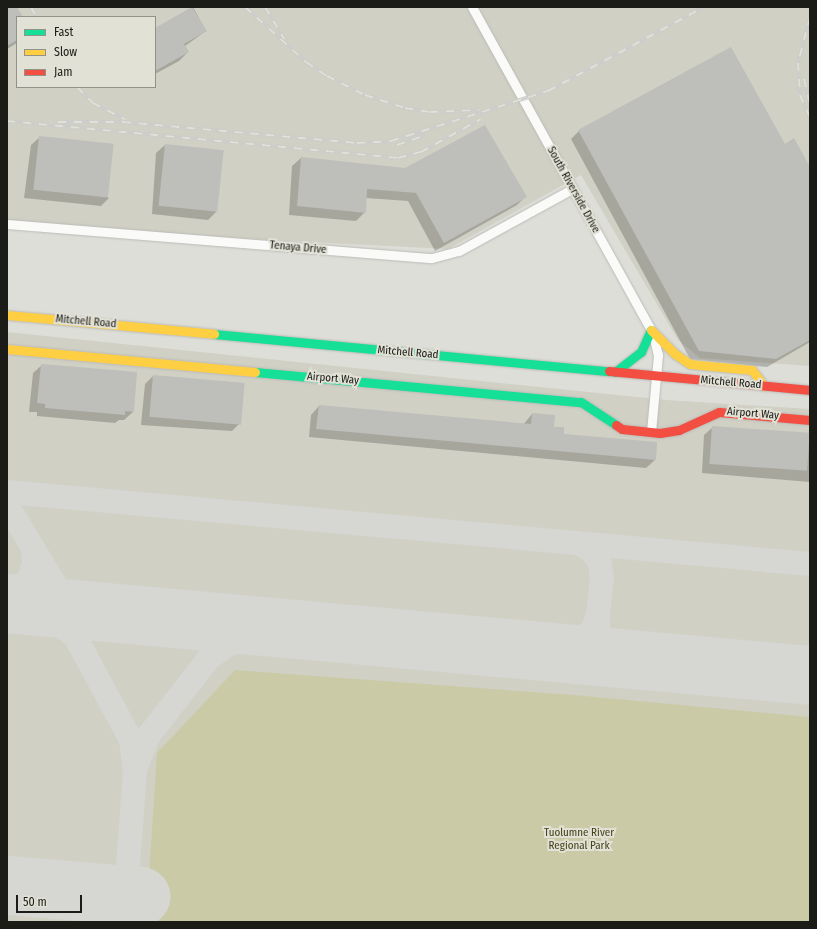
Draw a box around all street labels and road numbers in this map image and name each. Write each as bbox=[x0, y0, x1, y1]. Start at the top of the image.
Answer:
street label: South Riverside Drive bbox=[544, 145, 602, 235]
street label: Tenaya Drive bbox=[269, 239, 327, 257]
street label: Mitchell Road bbox=[55, 313, 117, 331]
street label: Mitchell Road bbox=[377, 344, 439, 362]
street label: Airport Way bbox=[306, 370, 360, 388]
street label: Mitchell Road bbox=[700, 374, 762, 392]
street label: Airport Way bbox=[726, 405, 780, 423]

